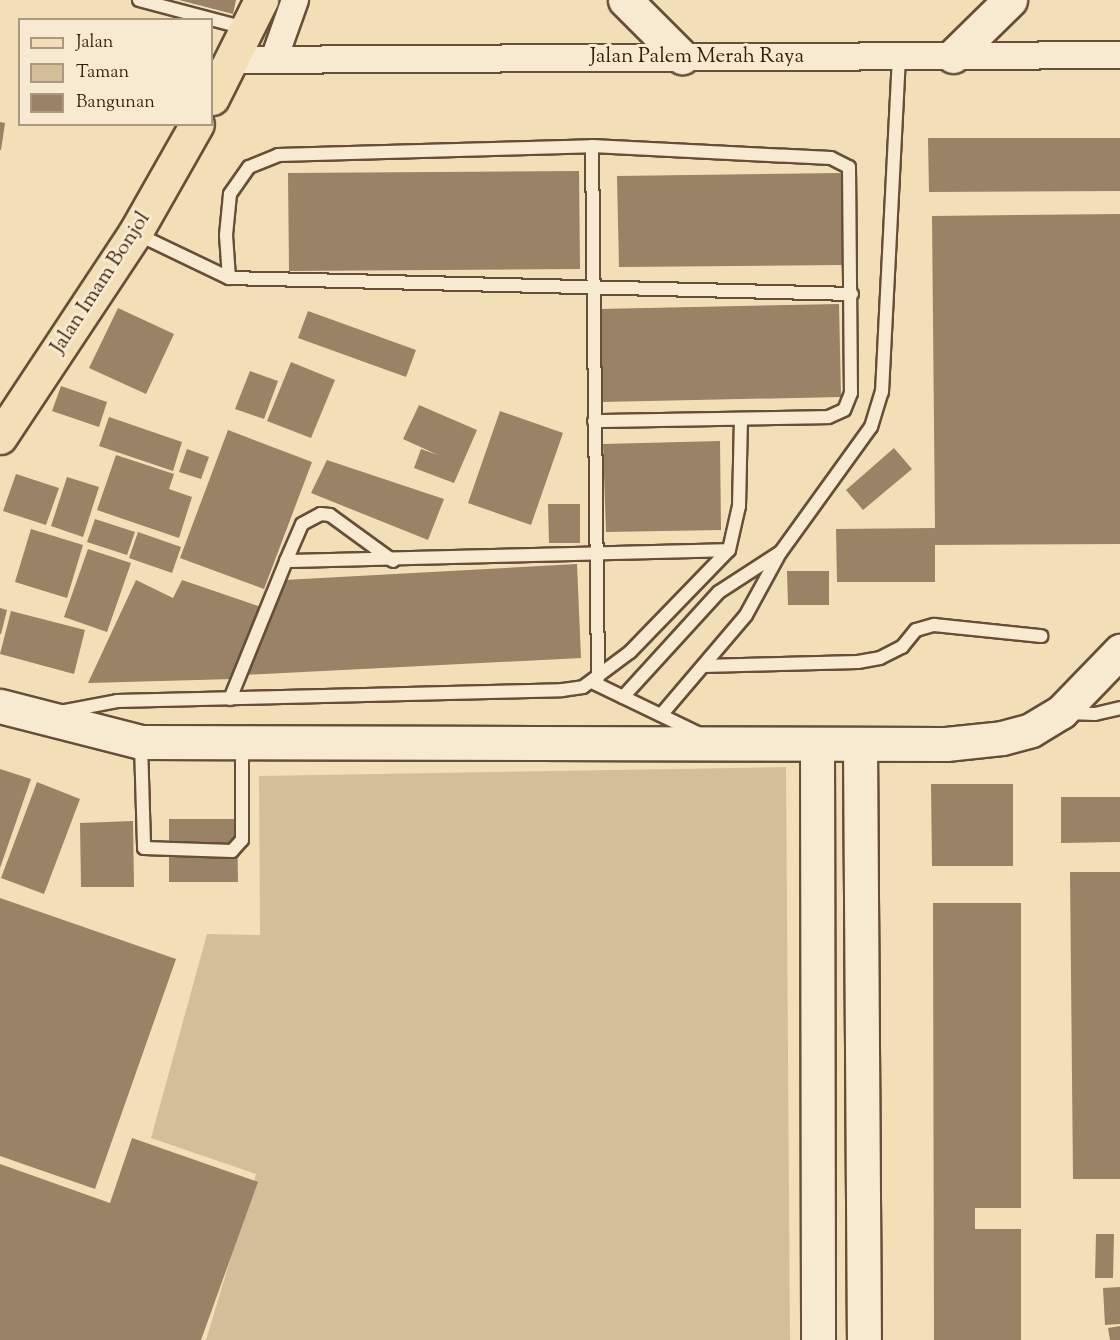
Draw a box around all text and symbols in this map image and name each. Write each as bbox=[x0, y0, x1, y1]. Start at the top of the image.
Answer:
legend bbox=[18, 18, 213, 126]
text: Jalan bbox=[76, 30, 113, 56]
street label: Jalan Palem Merah Raya bbox=[590, 44, 804, 70]
text: Taman bbox=[76, 60, 129, 86]
text: Bangunan bbox=[76, 90, 155, 116]
street label: Jalan Imam Bonjol bbox=[46, 207, 156, 359]

